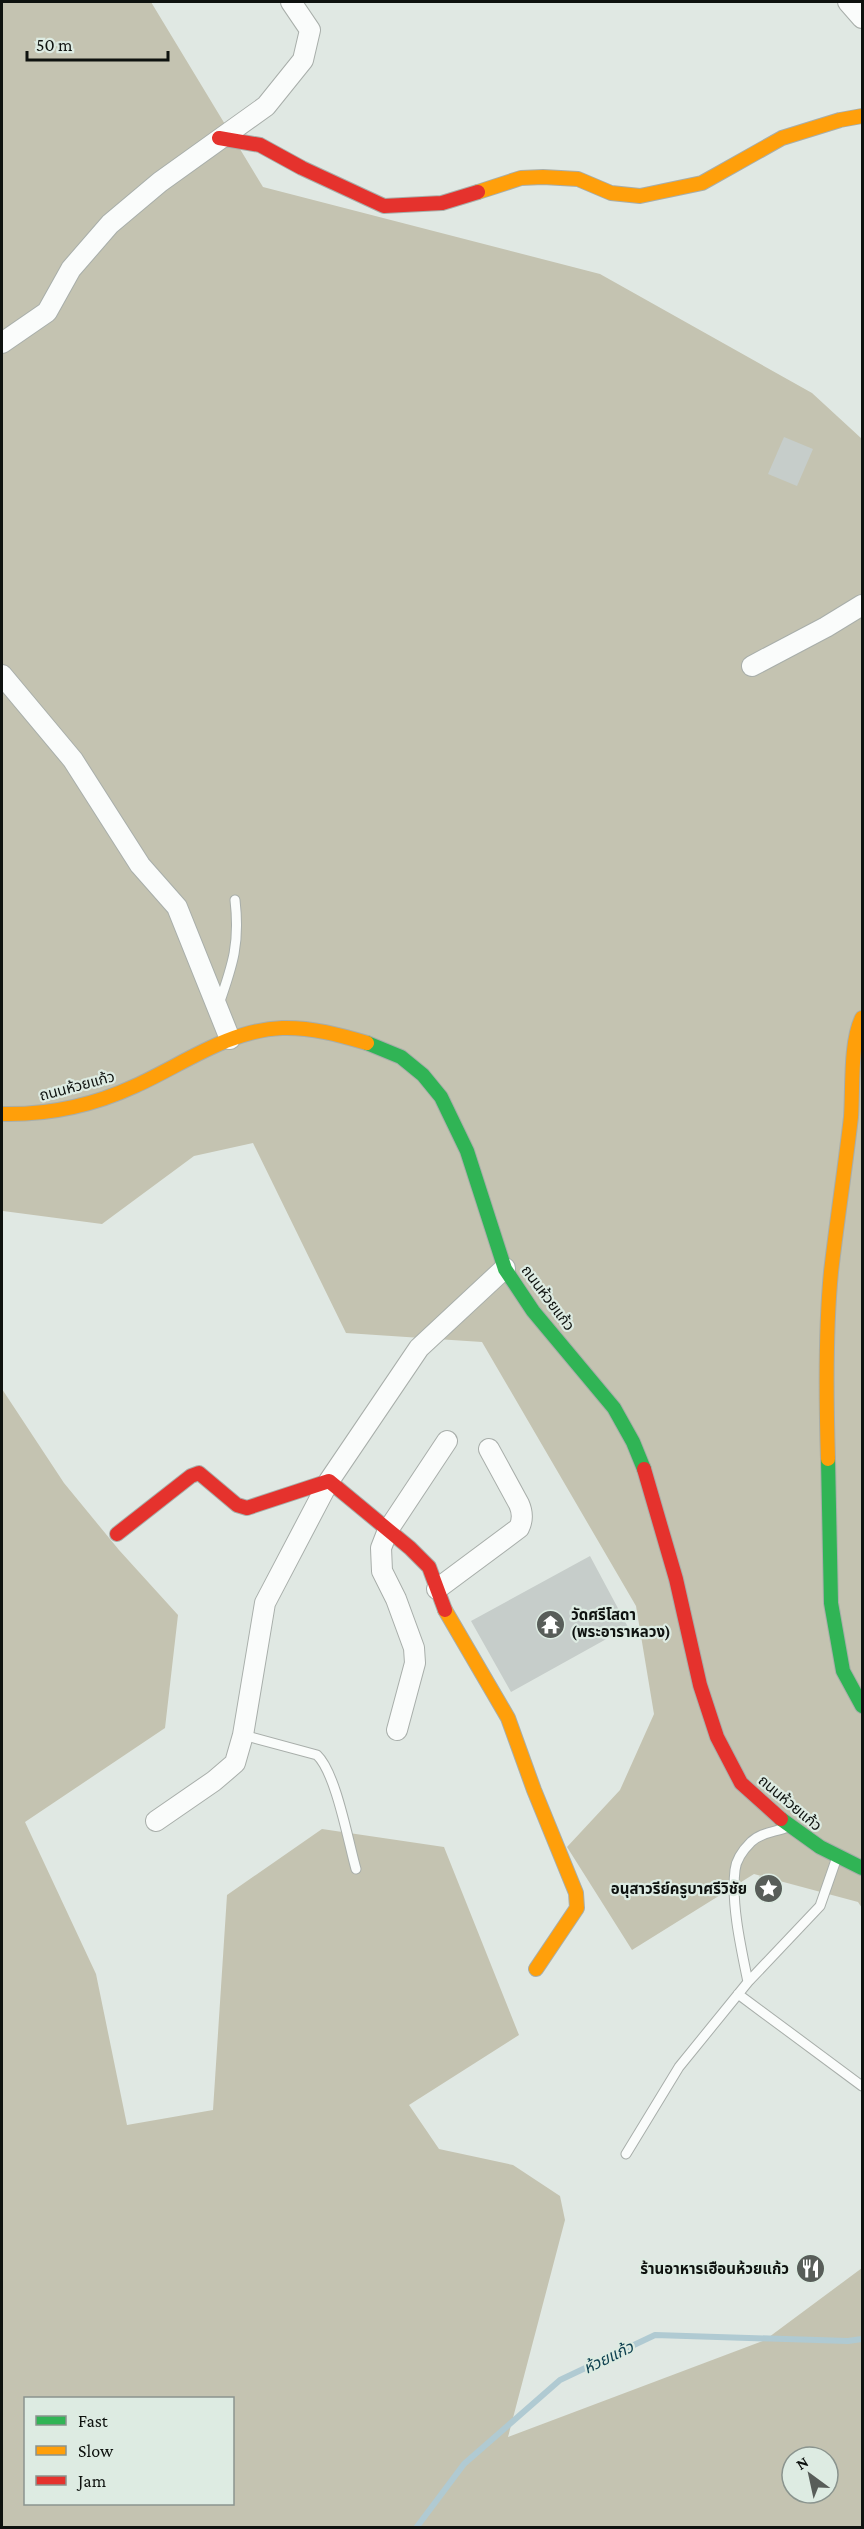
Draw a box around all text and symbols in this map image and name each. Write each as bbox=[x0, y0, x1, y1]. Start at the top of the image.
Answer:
scale bar bbox=[27, 24, 168, 62]
text: 50 m bbox=[36, 35, 73, 55]
street label: ถนนห้วยแก้ว bbox=[38, 1068, 116, 1104]
street label: ถนนห้วยแก้ว bbox=[518, 1262, 578, 1334]
place label: วัดศรีโสดา (พระอาราหลวง) bbox=[571, 1607, 671, 1641]
temple icon: วัดศรีโสดา (พระอาราหลวง) bbox=[534, 1608, 566, 1640]
street label: ถนนห้วยแก้ว bbox=[755, 1772, 825, 1834]
place icon: อนุสาวรีย์ครูบาศรีวิชัย bbox=[752, 1873, 784, 1905]
place label: อนุสาวรีย์ครูบาศรีวิชัย bbox=[611, 1881, 747, 1899]
restaurant icon: ร้านอาหารเฮือนห้วยแก้ว bbox=[794, 2253, 826, 2285]
place label: ร้านอาหารเฮือนห้วยแก้ว bbox=[640, 2260, 789, 2277]
water label: ห้วยแก้ว bbox=[581, 2338, 637, 2377]
legend bbox=[24, 2397, 234, 2505]
text: Fast bbox=[78, 2411, 109, 2431]
text: Slow bbox=[78, 2441, 114, 2461]
north arrow bbox=[780, 2445, 840, 2505]
text: N bbox=[793, 2453, 811, 2473]
text: Jam bbox=[76, 2471, 107, 2491]

